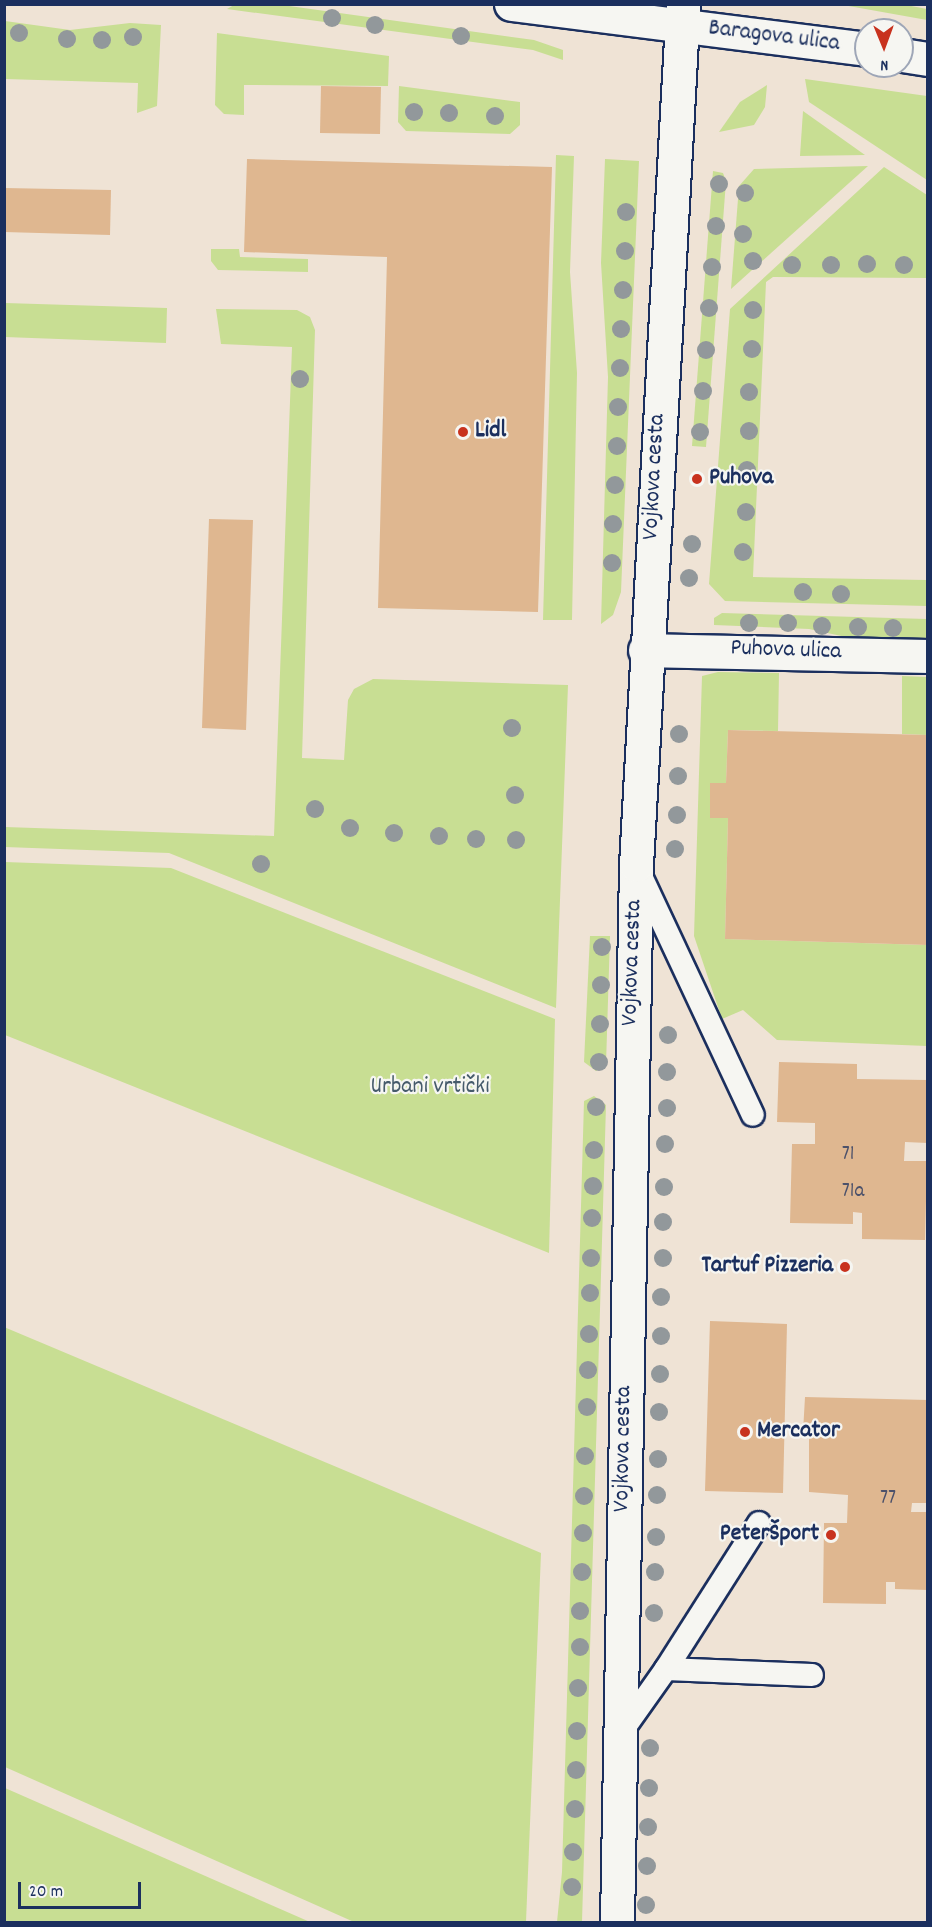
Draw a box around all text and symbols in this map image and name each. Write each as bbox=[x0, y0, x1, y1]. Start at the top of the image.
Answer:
street label: Baragova ulica bbox=[707, 15, 841, 59]
north arrow bbox=[854, 18, 914, 78]
text: N bbox=[880, 53, 888, 76]
street label: Vojkova cesta bbox=[637, 413, 673, 541]
place label: Lidl bbox=[475, 418, 506, 446]
marker: Lidl bbox=[456, 425, 470, 439]
place label: Puhova bbox=[709, 465, 773, 493]
marker: Puhova bbox=[690, 472, 704, 486]
street label: Puhova ulica bbox=[730, 635, 842, 667]
street label: Vojkova cesta bbox=[616, 899, 650, 1027]
park label: Urbani vrtički bbox=[370, 1074, 490, 1102]
house number: 71 bbox=[842, 1142, 854, 1168]
house number: 71a bbox=[842, 1179, 864, 1205]
place label: Tartuf Pizzeria bbox=[701, 1253, 833, 1281]
marker: Tartuf Pizzeria bbox=[838, 1260, 852, 1274]
street label: Vojkova cesta bbox=[609, 1386, 639, 1512]
place label: Mercator bbox=[757, 1418, 840, 1446]
marker: Mercator bbox=[738, 1425, 752, 1439]
house number: 77 bbox=[880, 1486, 896, 1512]
place label: PeterŠport bbox=[720, 1521, 819, 1549]
marker: PeterŠport bbox=[824, 1528, 838, 1542]
scale bar bbox=[21, 1870, 144, 1908]
text: 20 m bbox=[29, 1880, 63, 1905]

